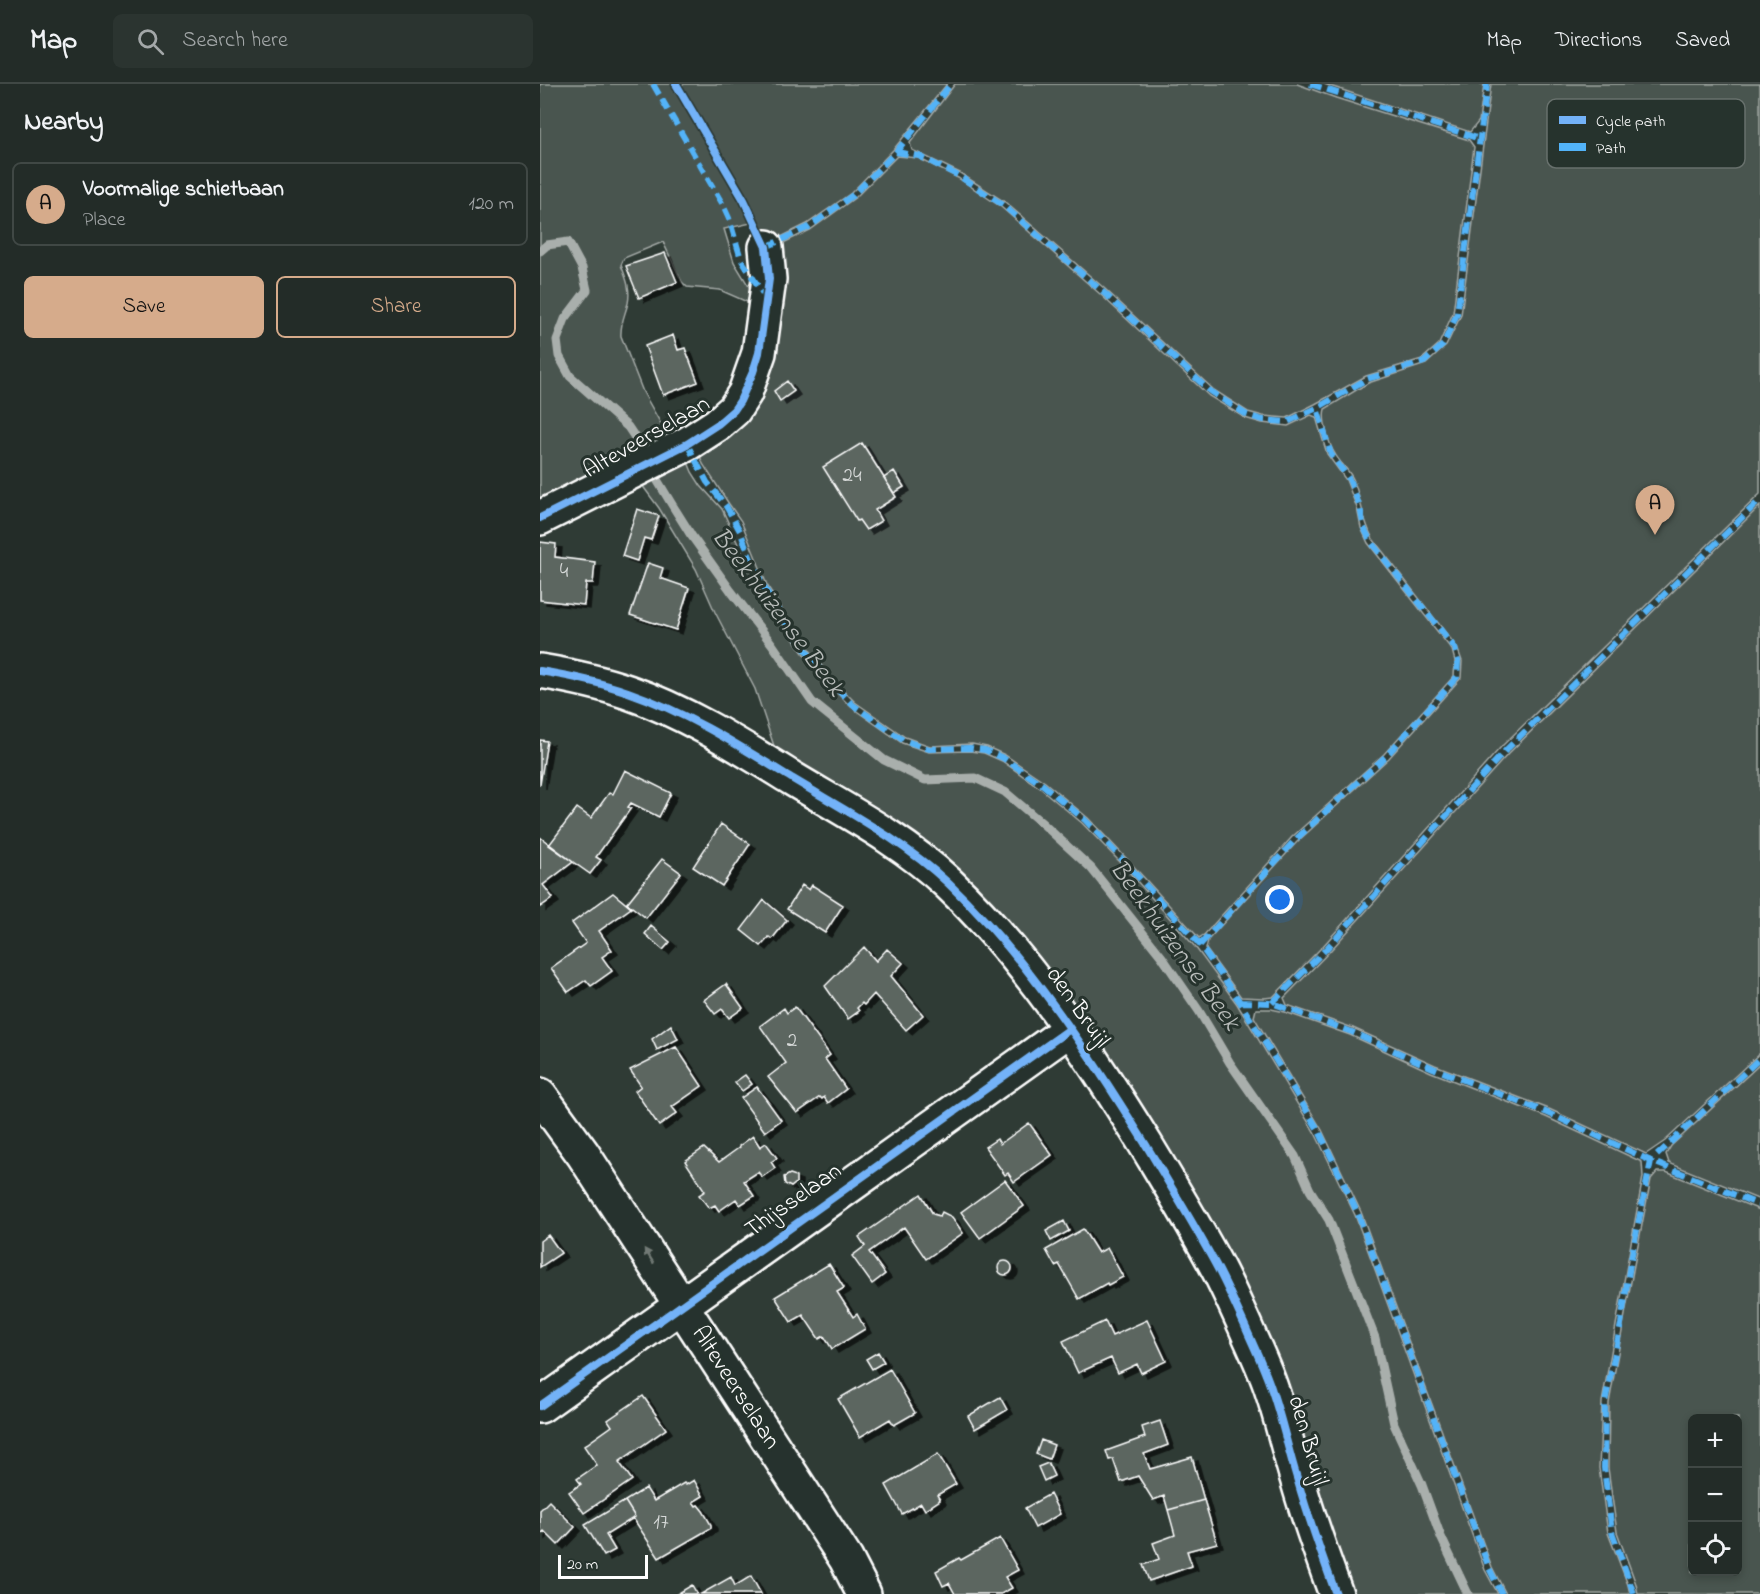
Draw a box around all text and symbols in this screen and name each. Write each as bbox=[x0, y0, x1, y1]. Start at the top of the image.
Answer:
search box bbox=[113, 14, 533, 68]
text: Map bbox=[30, 21, 77, 62]
icon: search bbox=[134, 25, 167, 58]
text: Search here bbox=[182, 25, 288, 57]
text: Map bbox=[1486, 26, 1522, 56]
text: Directions bbox=[1555, 26, 1642, 56]
text: Saved bbox=[1675, 26, 1730, 56]
legend bbox=[1547, 99, 1745, 168]
text: Nearby bbox=[24, 104, 103, 142]
text: Cycle path bbox=[1596, 110, 1665, 134]
text: Path bbox=[1596, 137, 1626, 161]
text: Voormalige schietbaan bbox=[83, 174, 284, 206]
text: A bbox=[39, 190, 52, 219]
text: 120 m bbox=[469, 190, 514, 219]
text: Place bbox=[83, 206, 125, 235]
button: Save bbox=[24, 276, 264, 338]
button: Share bbox=[276, 276, 516, 338]
street label: Alteveerselaan bbox=[577, 388, 717, 488]
house number: 24 bbox=[842, 461, 862, 491]
pin: A bbox=[1636, 486, 1674, 535]
water label: Beekhuizense Beek bbox=[701, 521, 854, 707]
house number: 4 bbox=[560, 557, 569, 587]
water label: Beekhuizense Beek bbox=[1099, 853, 1250, 1041]
your location bbox=[1265, 885, 1294, 914]
street label: den Bruijl bbox=[1036, 960, 1118, 1056]
house number: 2 bbox=[787, 1026, 797, 1056]
street label: Thijsselaan bbox=[738, 1155, 850, 1247]
one-way arrow bbox=[643, 1249, 655, 1265]
street label: Alteveerselaan bbox=[682, 1319, 788, 1457]
street label: den Bruijl bbox=[1277, 1392, 1337, 1490]
map controls bbox=[1688, 1414, 1742, 1576]
button: + bbox=[1688, 1414, 1742, 1468]
button: − bbox=[1688, 1468, 1742, 1522]
house number: 17 bbox=[653, 1508, 669, 1538]
button: locate bbox=[1688, 1522, 1742, 1576]
scale bar bbox=[558, 1552, 648, 1580]
text: 20 m bbox=[567, 1553, 598, 1577]

